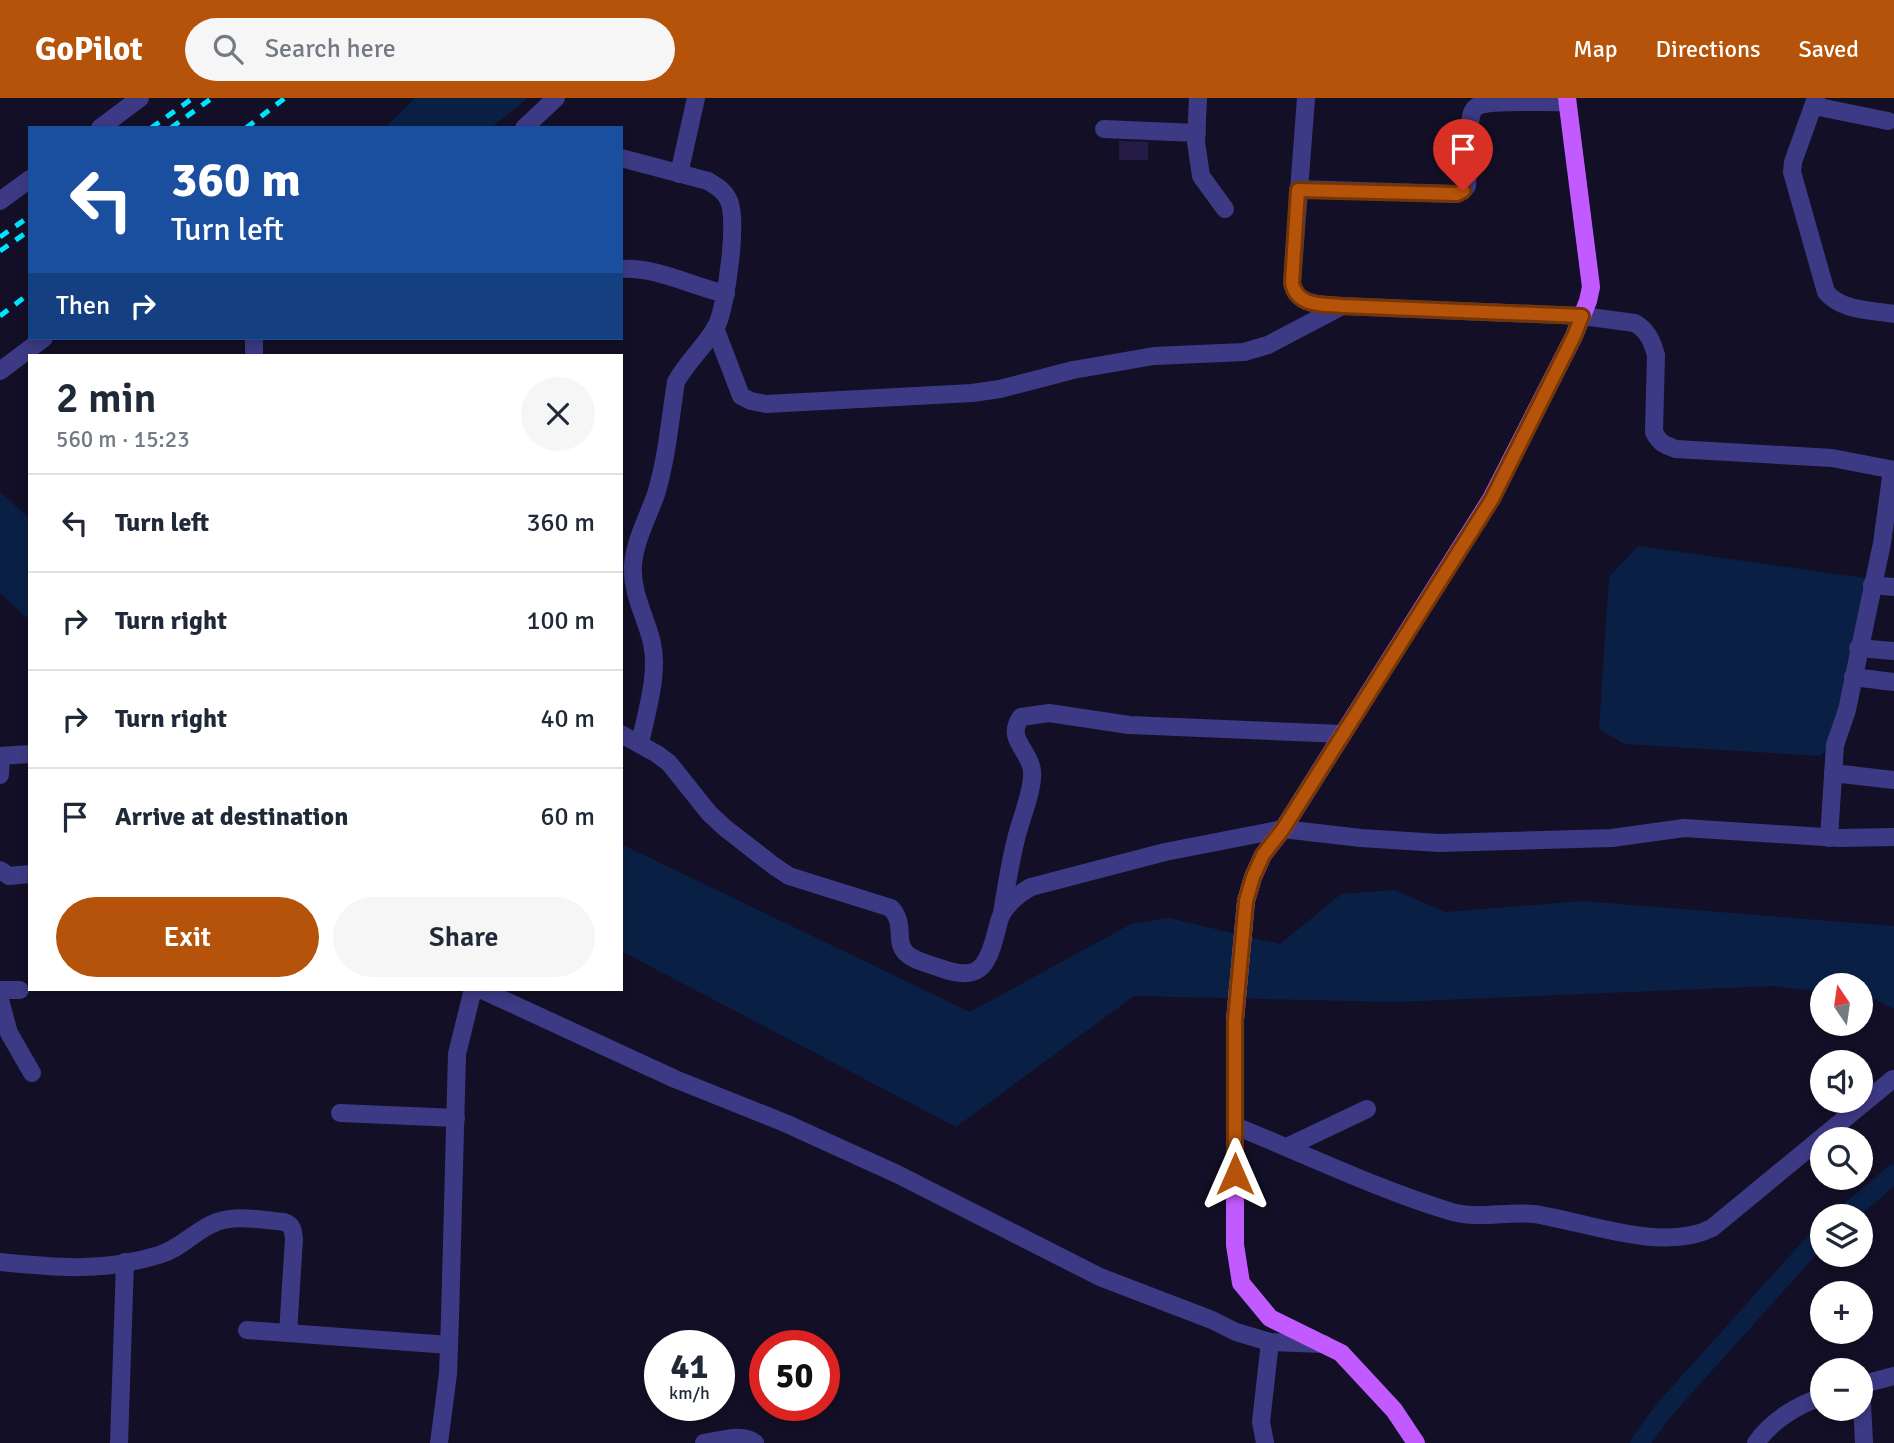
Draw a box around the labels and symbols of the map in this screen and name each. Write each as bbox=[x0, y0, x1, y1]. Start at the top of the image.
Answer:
pin bbox=[1433, 119, 1493, 191]
north arrow bbox=[1810, 973, 1872, 1036]
position arrow bbox=[1198, 1137, 1272, 1211]
speed limit sign: 50 bbox=[749, 1330, 840, 1421]

